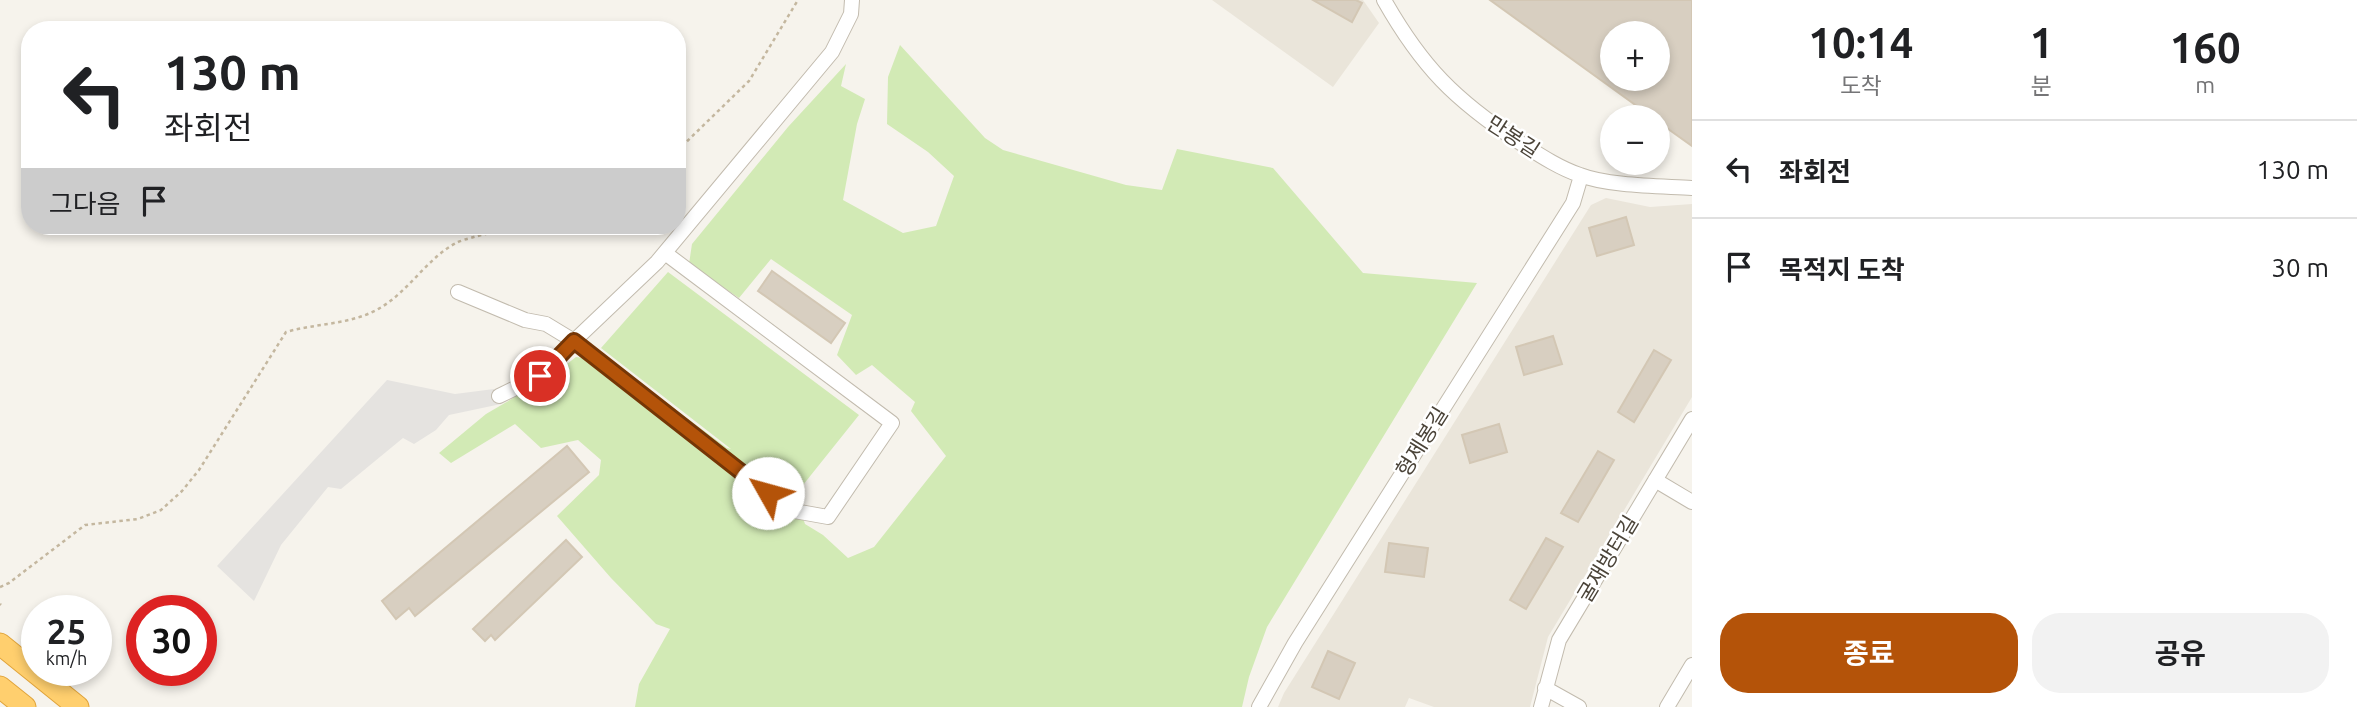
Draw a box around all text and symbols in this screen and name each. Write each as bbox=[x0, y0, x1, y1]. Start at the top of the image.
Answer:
text: 10:14 bbox=[1808, 19, 1913, 66]
text: 1 bbox=[2030, 19, 2053, 66]
map controls bbox=[1600, 21, 1670, 175]
button: + bbox=[1600, 21, 1670, 91]
text: 160 bbox=[2170, 24, 2241, 71]
text: 130 m bbox=[164, 44, 301, 99]
icon: left bbox=[49, 49, 140, 140]
text: m bbox=[2195, 72, 2215, 97]
text: 도착 bbox=[1840, 73, 1882, 98]
text: 분 bbox=[2031, 73, 2052, 98]
button: − bbox=[1600, 105, 1670, 175]
text: 좌회전 bbox=[164, 109, 252, 145]
street label: 만봉길 bbox=[1483, 110, 1544, 162]
icon: left bbox=[1720, 150, 1758, 188]
text: 130 m bbox=[2257, 155, 2329, 184]
text: 좌회전 bbox=[1779, 157, 1851, 186]
icon: arrive bbox=[135, 182, 173, 220]
text: 그다음 bbox=[49, 189, 121, 218]
icon: arrive bbox=[1720, 248, 1758, 286]
text: 30 m bbox=[2271, 253, 2329, 282]
text: 목적지 도착 bbox=[1779, 255, 1905, 284]
pin bbox=[510, 346, 570, 406]
icon: arrive bbox=[521, 357, 559, 395]
street label: 형제봉길 bbox=[1390, 402, 1452, 481]
position arrow bbox=[731, 456, 805, 530]
street label: 굴재방터길 bbox=[1572, 511, 1642, 606]
speed limit sign: 30 bbox=[126, 595, 217, 686]
text: 25 bbox=[47, 611, 86, 651]
button: 종료 bbox=[1720, 613, 2018, 693]
button: 공유 bbox=[2032, 613, 2329, 693]
text: km/h bbox=[46, 648, 87, 668]

